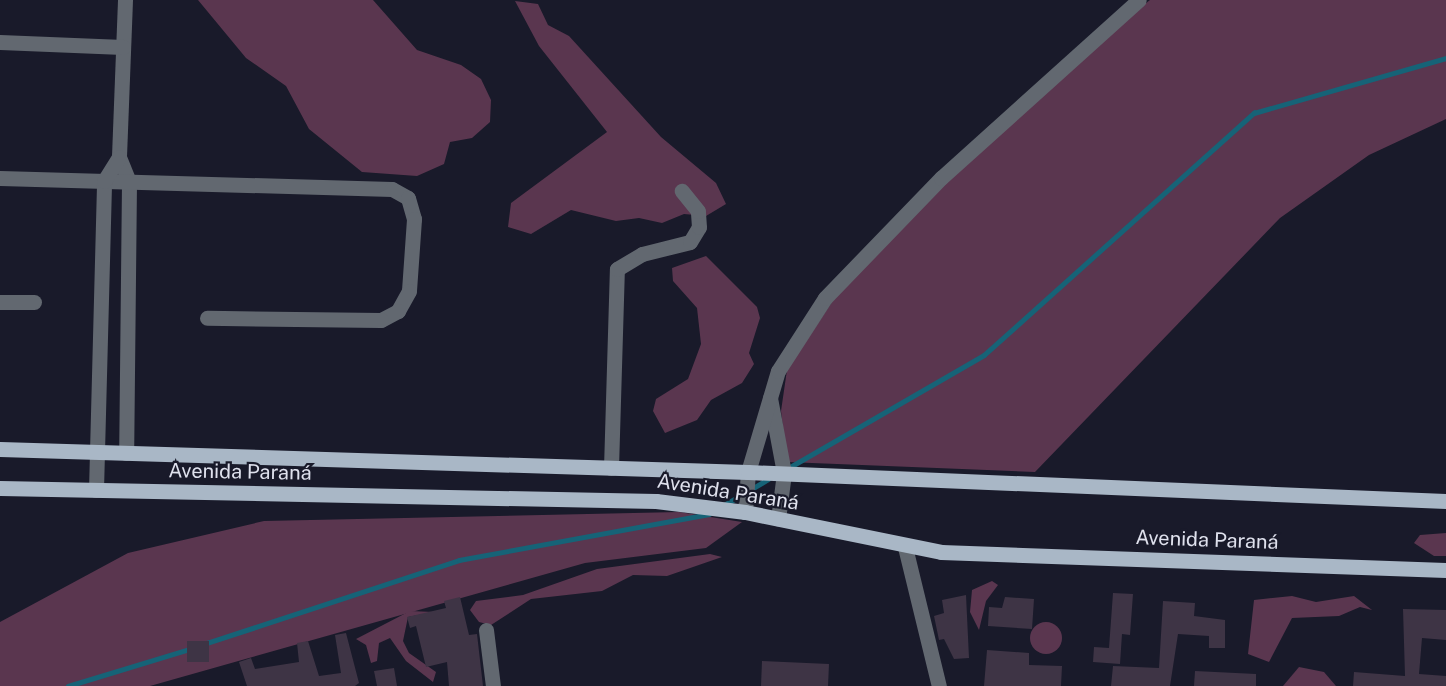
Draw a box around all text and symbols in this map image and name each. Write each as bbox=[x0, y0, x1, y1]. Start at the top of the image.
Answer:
street label: Avenida Paraná bbox=[168, 459, 312, 485]
street label: Avenida Paraná bbox=[655, 469, 801, 515]
street label: Avenida Paraná bbox=[1135, 526, 1279, 554]

